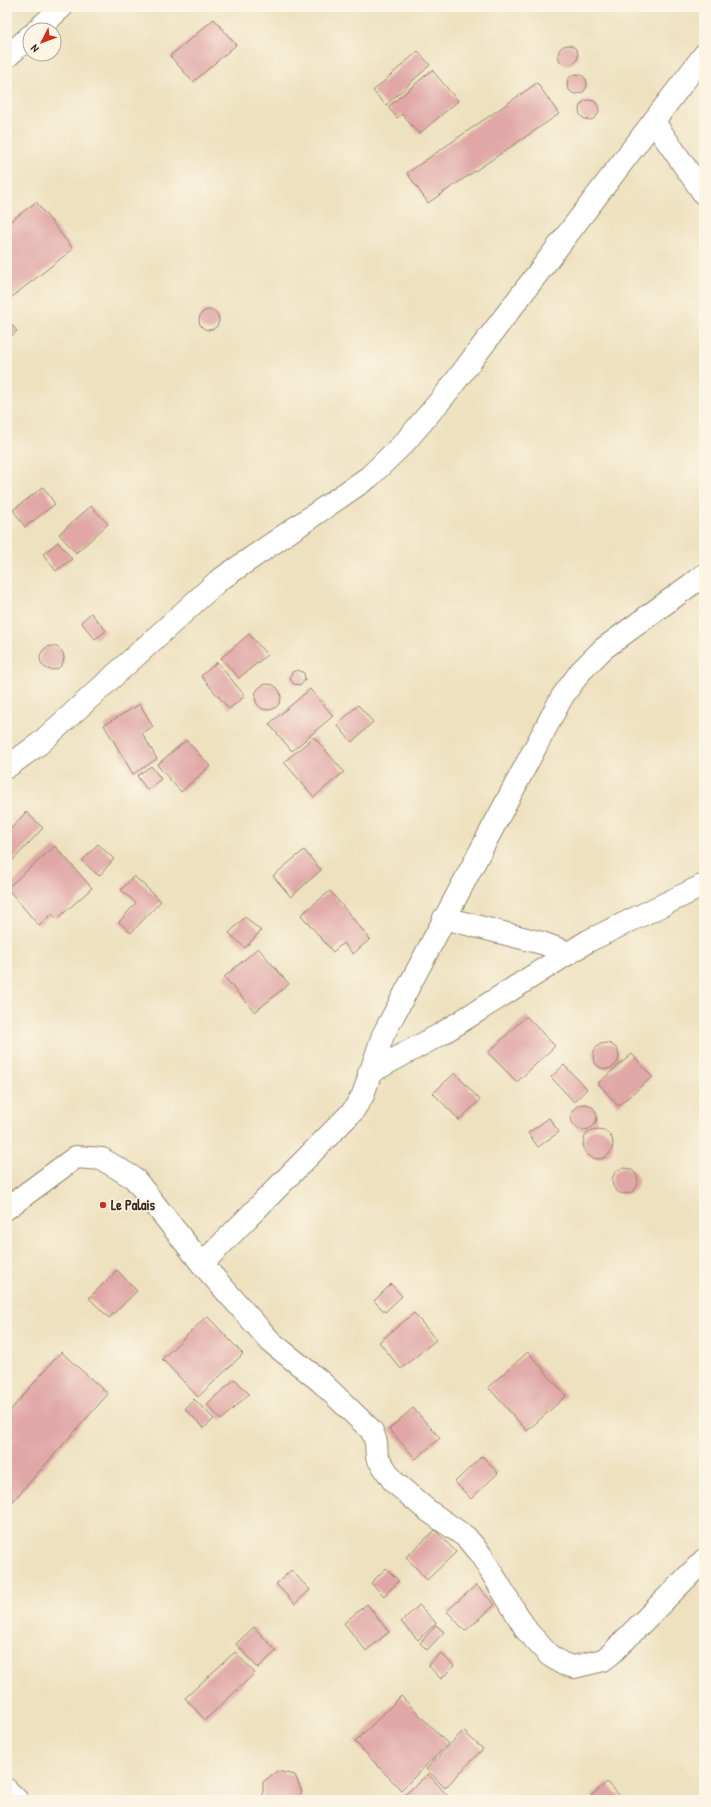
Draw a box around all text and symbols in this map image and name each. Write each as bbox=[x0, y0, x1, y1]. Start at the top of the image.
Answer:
north arrow bbox=[22, 22, 62, 62]
text: N bbox=[27, 42, 42, 56]
place label: Le Palais bbox=[111, 1195, 156, 1214]
marker: Le Palais bbox=[98, 1200, 108, 1210]

